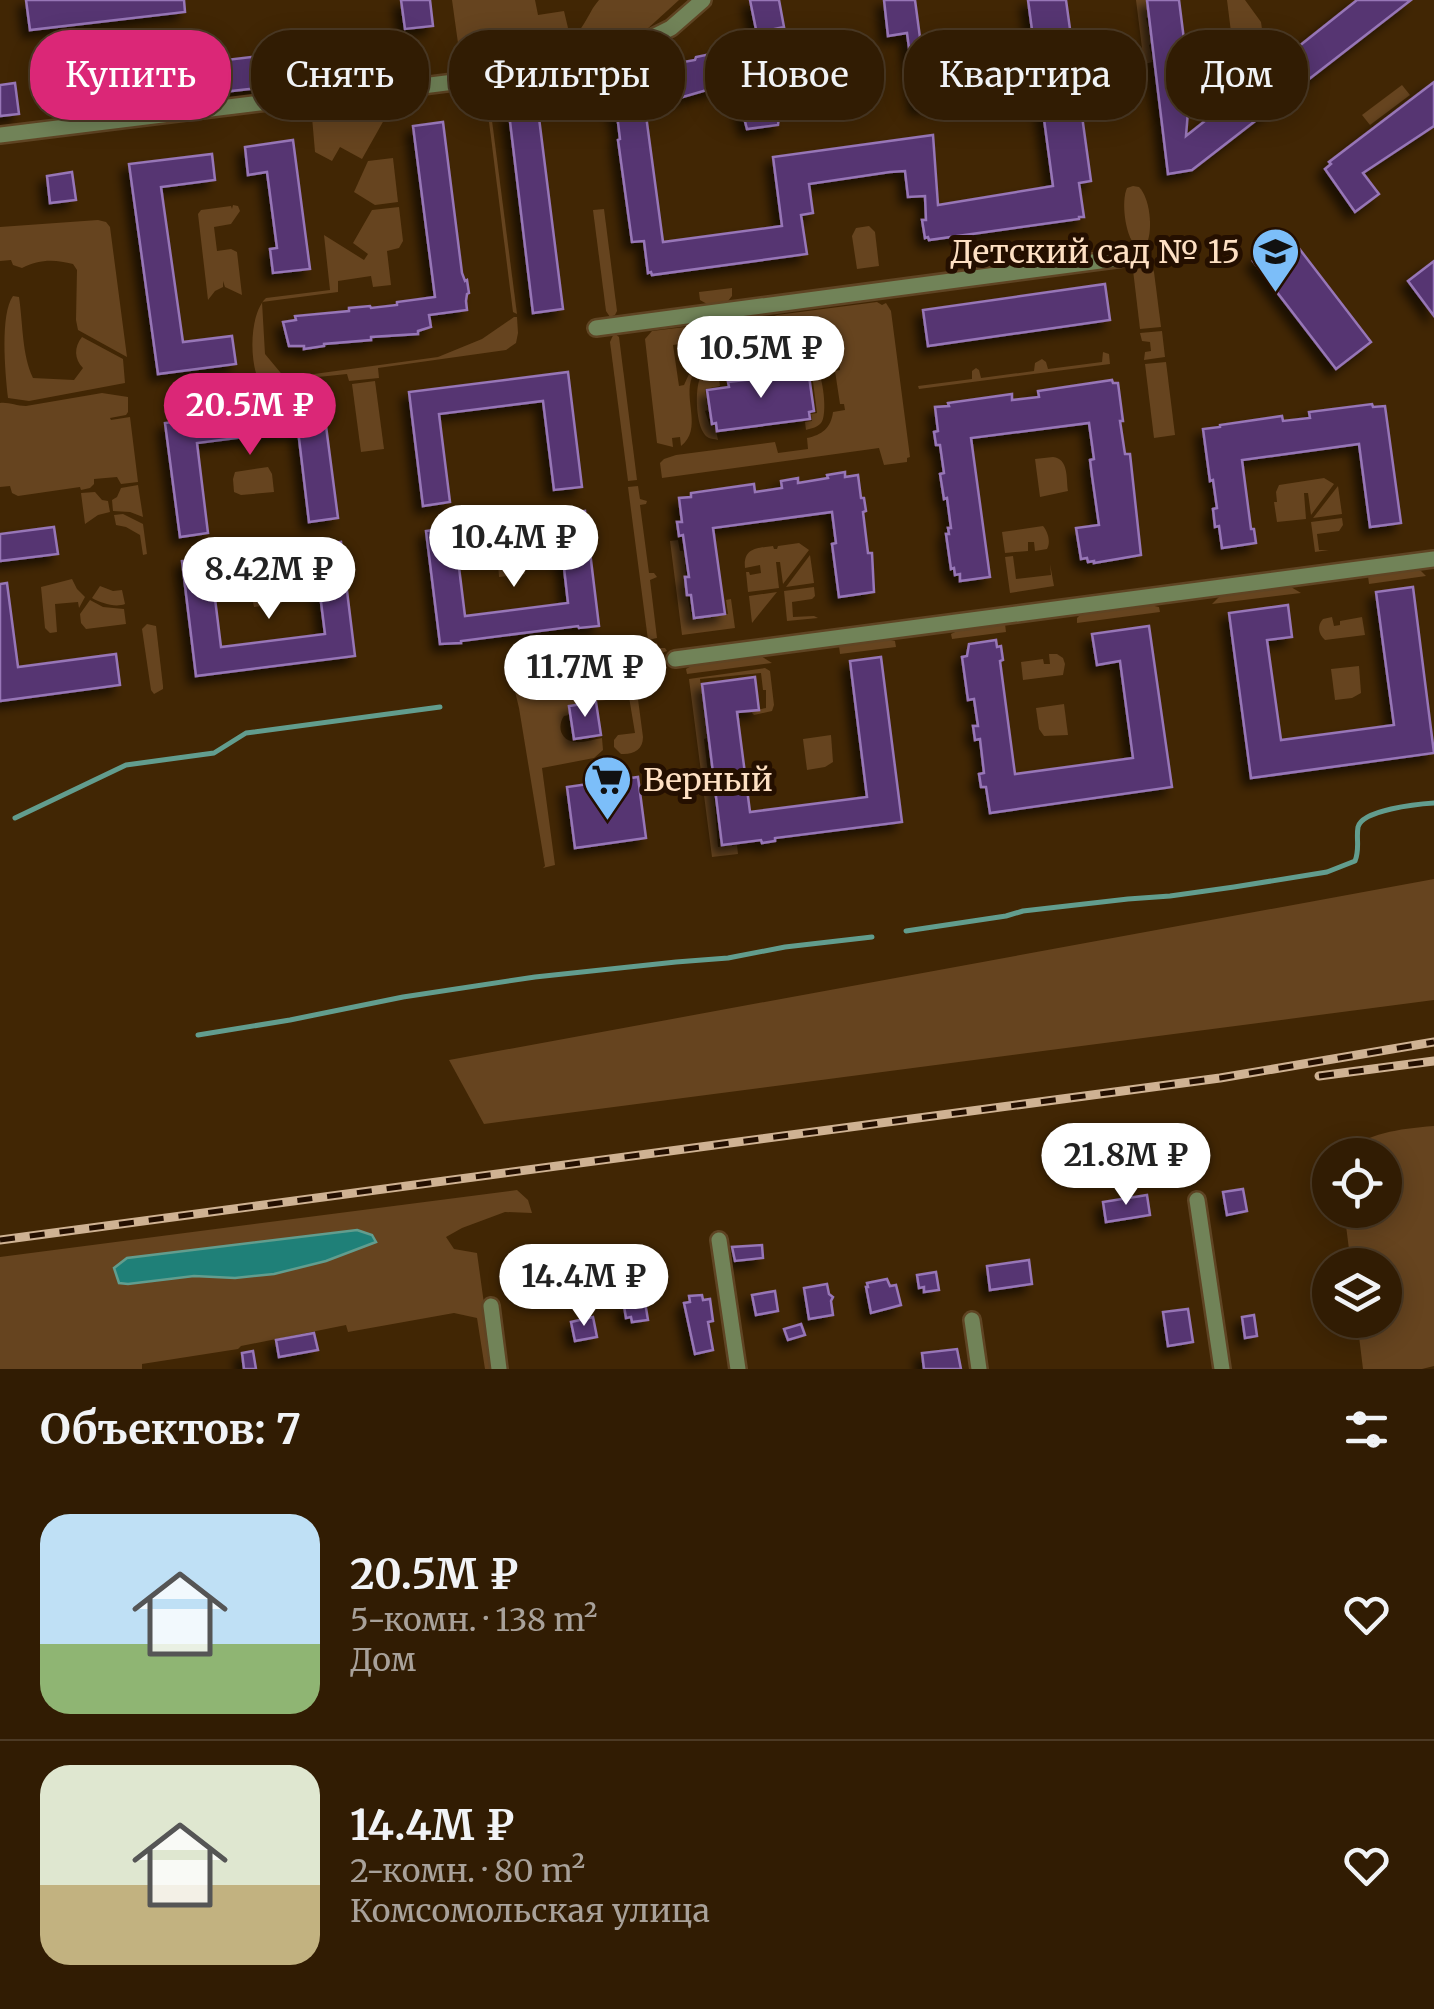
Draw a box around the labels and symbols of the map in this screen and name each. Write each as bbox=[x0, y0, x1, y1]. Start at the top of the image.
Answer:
school or university icon: Детский сад № 15 bbox=[1249, 226, 1301, 294]
place label: Детский сад № 15 bbox=[950, 232, 1240, 272]
pin: 10.5M ₽ bbox=[669, 316, 853, 401]
pin: 20.5M ₽ bbox=[158, 373, 342, 458]
pin: 10.4M ₽ bbox=[422, 505, 606, 590]
pin: 8.42M ₽ bbox=[177, 537, 361, 622]
pin: 11.7M ₽ bbox=[493, 635, 677, 720]
supermarket icon: Верный bbox=[582, 754, 634, 822]
place label: Верный bbox=[643, 760, 773, 800]
pin: 21.8M ₽ bbox=[1034, 1123, 1218, 1208]
pin: 14.4M ₽ bbox=[492, 1244, 676, 1329]

